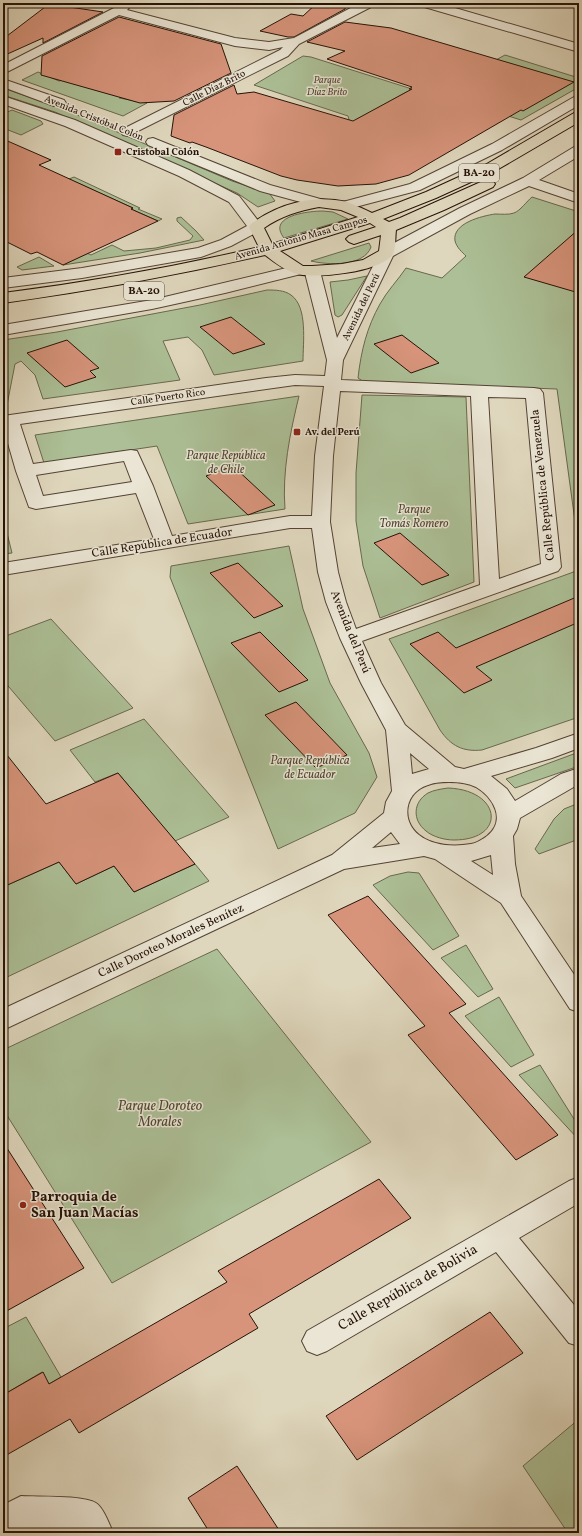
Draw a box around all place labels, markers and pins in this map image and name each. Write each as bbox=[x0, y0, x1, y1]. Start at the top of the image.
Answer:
place label: Cristobal Colón bbox=[126, 145, 200, 159]
marker: Cristobal Colón bbox=[113, 147, 123, 157]
place label: Av. del Perú bbox=[305, 425, 360, 439]
marker: Av. del Perú bbox=[292, 427, 302, 437]
place label: Parroquia de San Juan Macías bbox=[31, 1188, 139, 1223]
marker: Parroquia de San Juan Macías bbox=[18, 1200, 28, 1210]

